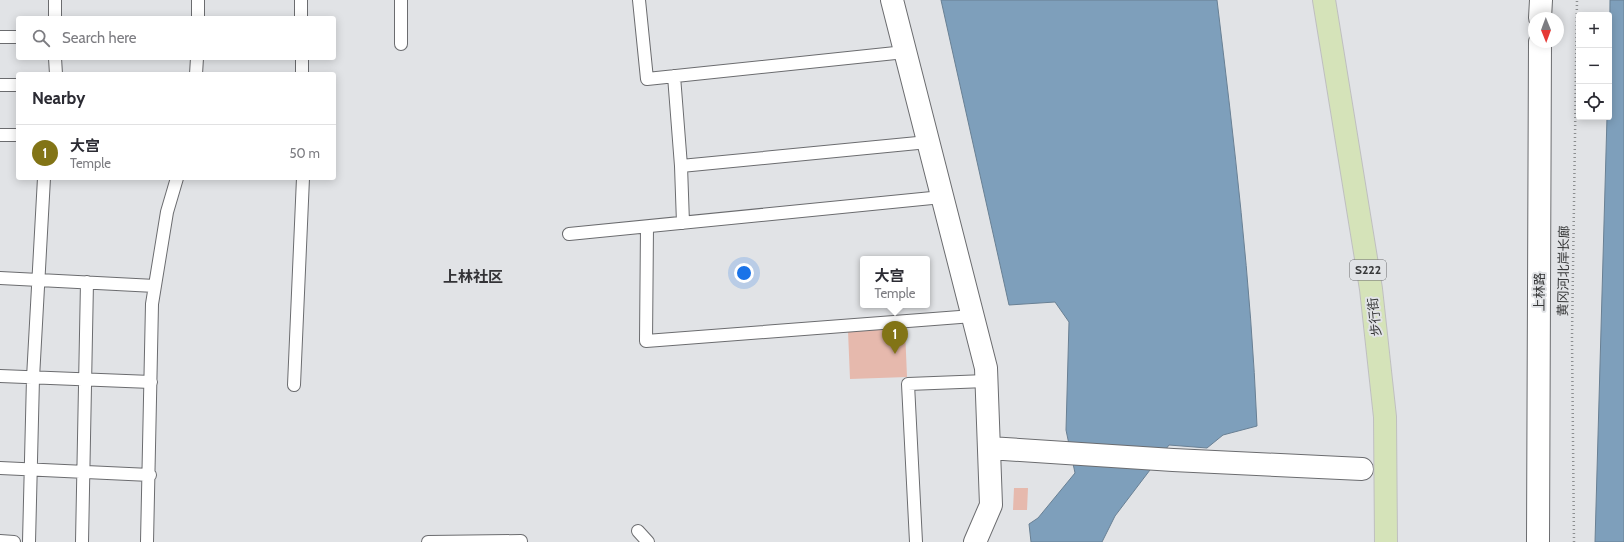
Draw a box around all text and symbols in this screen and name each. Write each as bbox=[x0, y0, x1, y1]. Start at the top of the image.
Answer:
north arrow bbox=[1528, 12, 1564, 48]
map controls bbox=[1576, 12, 1612, 120]
button: + bbox=[1576, 12, 1612, 48]
search box bbox=[16, 16, 336, 60]
icon: search bbox=[30, 27, 52, 49]
text: Search here bbox=[62, 29, 137, 47]
button: − bbox=[1576, 48, 1612, 84]
button: locate bbox=[1576, 84, 1612, 120]
text: Nearby bbox=[32, 88, 85, 108]
text: 大宫 bbox=[70, 137, 100, 155]
text: 1 bbox=[43, 145, 47, 161]
text: 50 m bbox=[290, 145, 320, 161]
text: Temple bbox=[70, 155, 111, 171]
street label: 黄冈河北岸长廊 bbox=[1554, 225, 1572, 317]
popup bbox=[860, 256, 930, 308]
road number: S222 bbox=[1350, 260, 1386, 280]
your location bbox=[734, 263, 754, 283]
text: 大宫 bbox=[875, 267, 905, 285]
district label: 上林社区 bbox=[443, 268, 503, 286]
street label: 上林路 bbox=[1531, 272, 1547, 312]
text: Temple bbox=[875, 285, 915, 301]
street label: 步行街 bbox=[1364, 297, 1384, 337]
pin: 1 bbox=[882, 321, 908, 354]

